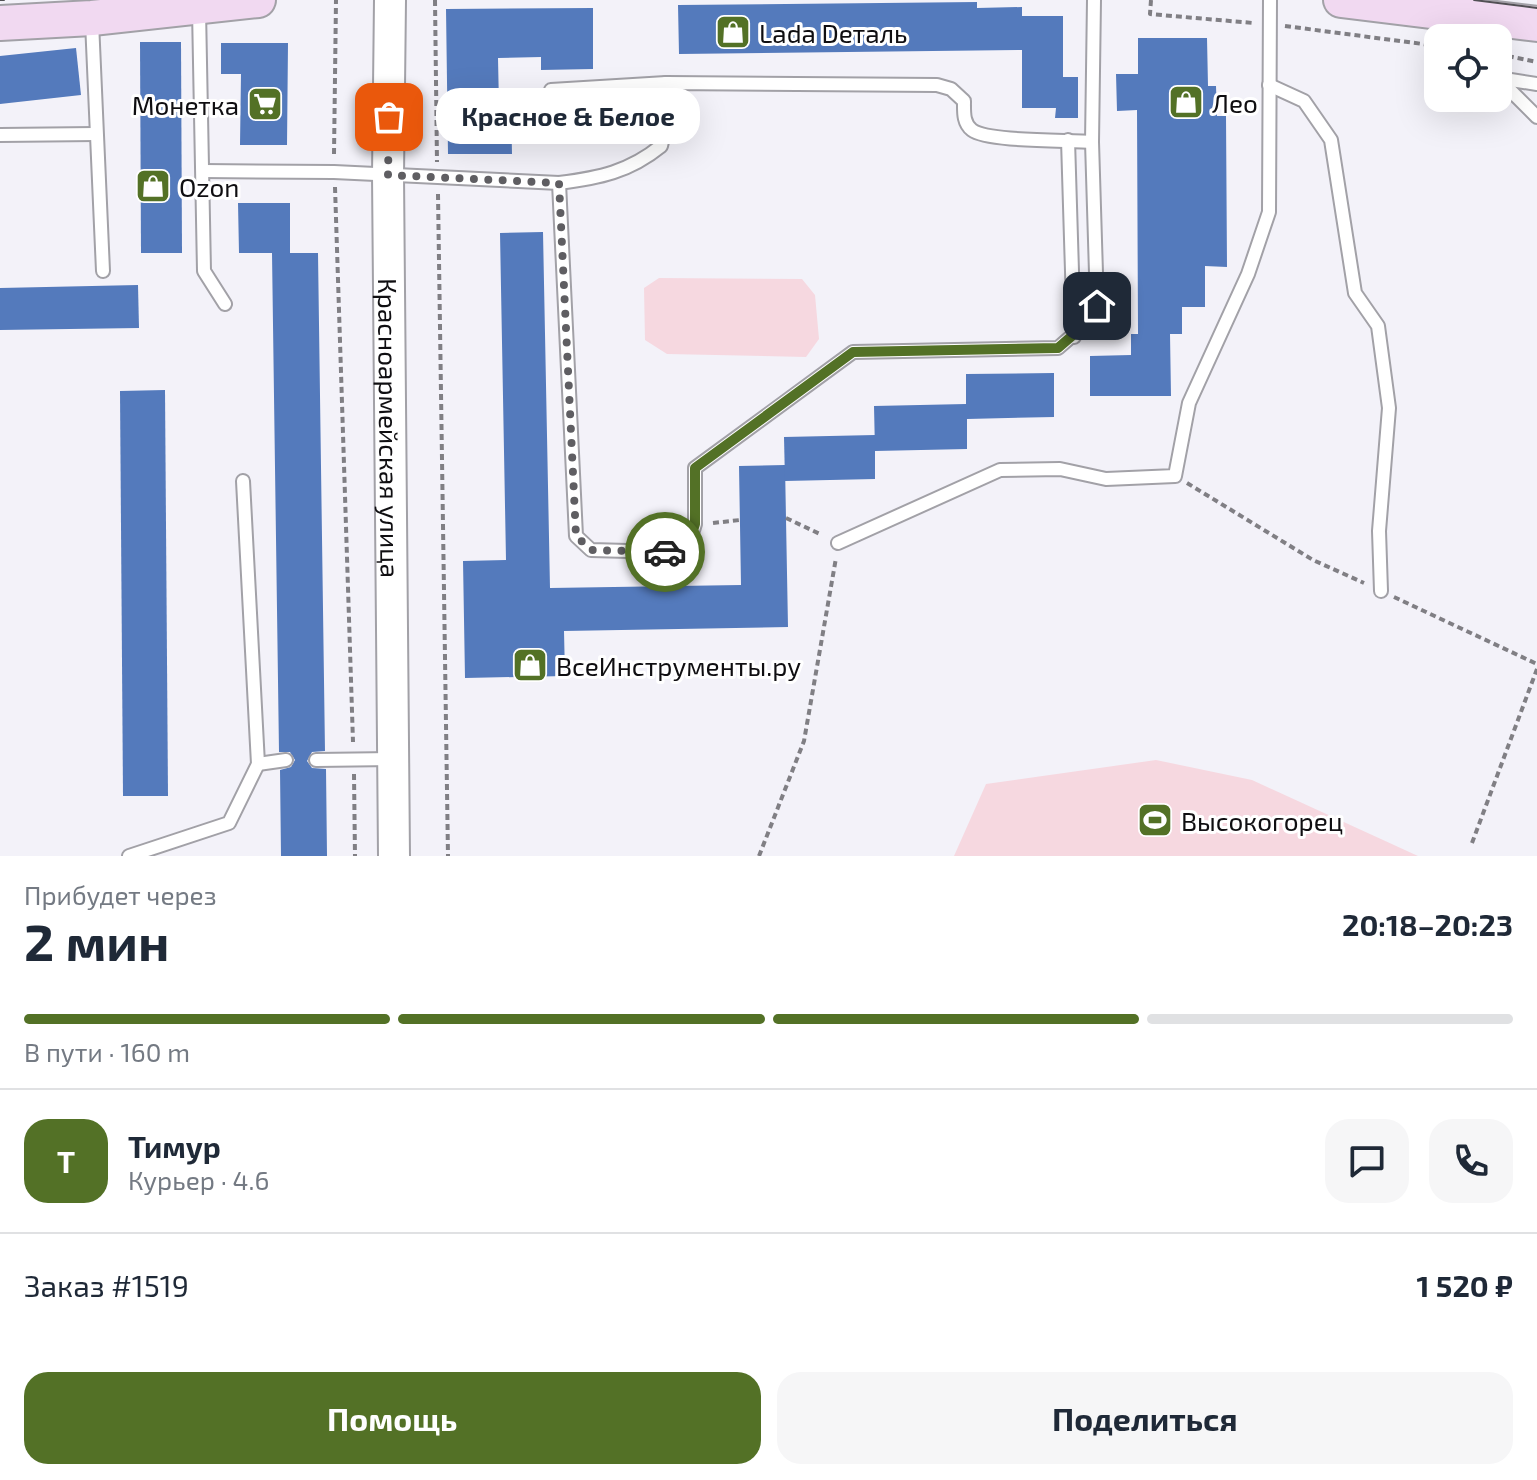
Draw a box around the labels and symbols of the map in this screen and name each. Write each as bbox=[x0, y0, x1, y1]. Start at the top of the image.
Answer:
shop icon: Lada Dеталь bbox=[714, 13, 752, 51]
place label: Lada Dеталь bbox=[759, 17, 908, 48]
pin bbox=[355, 83, 423, 151]
shop icon: Лео bbox=[1167, 83, 1205, 121]
supermarket icon: Монетка bbox=[246, 85, 284, 123]
place label: Лео bbox=[1212, 87, 1258, 118]
place label: Монетка bbox=[132, 89, 239, 120]
callout: Красное & Белое bbox=[437, 89, 701, 145]
shop icon: Ozon bbox=[134, 167, 172, 205]
place label: Ozon bbox=[179, 171, 239, 202]
pin bbox=[1063, 272, 1131, 340]
street label: Красноармейская улица bbox=[373, 278, 407, 578]
courier bbox=[625, 512, 705, 592]
shop icon: ВсеИнструменты.ру bbox=[511, 646, 549, 684]
place label: ВсеИнструменты.ру bbox=[556, 650, 801, 682]
sports icon: Высокогорец bbox=[1136, 801, 1174, 839]
place label: Высокогорец bbox=[1181, 805, 1343, 836]

